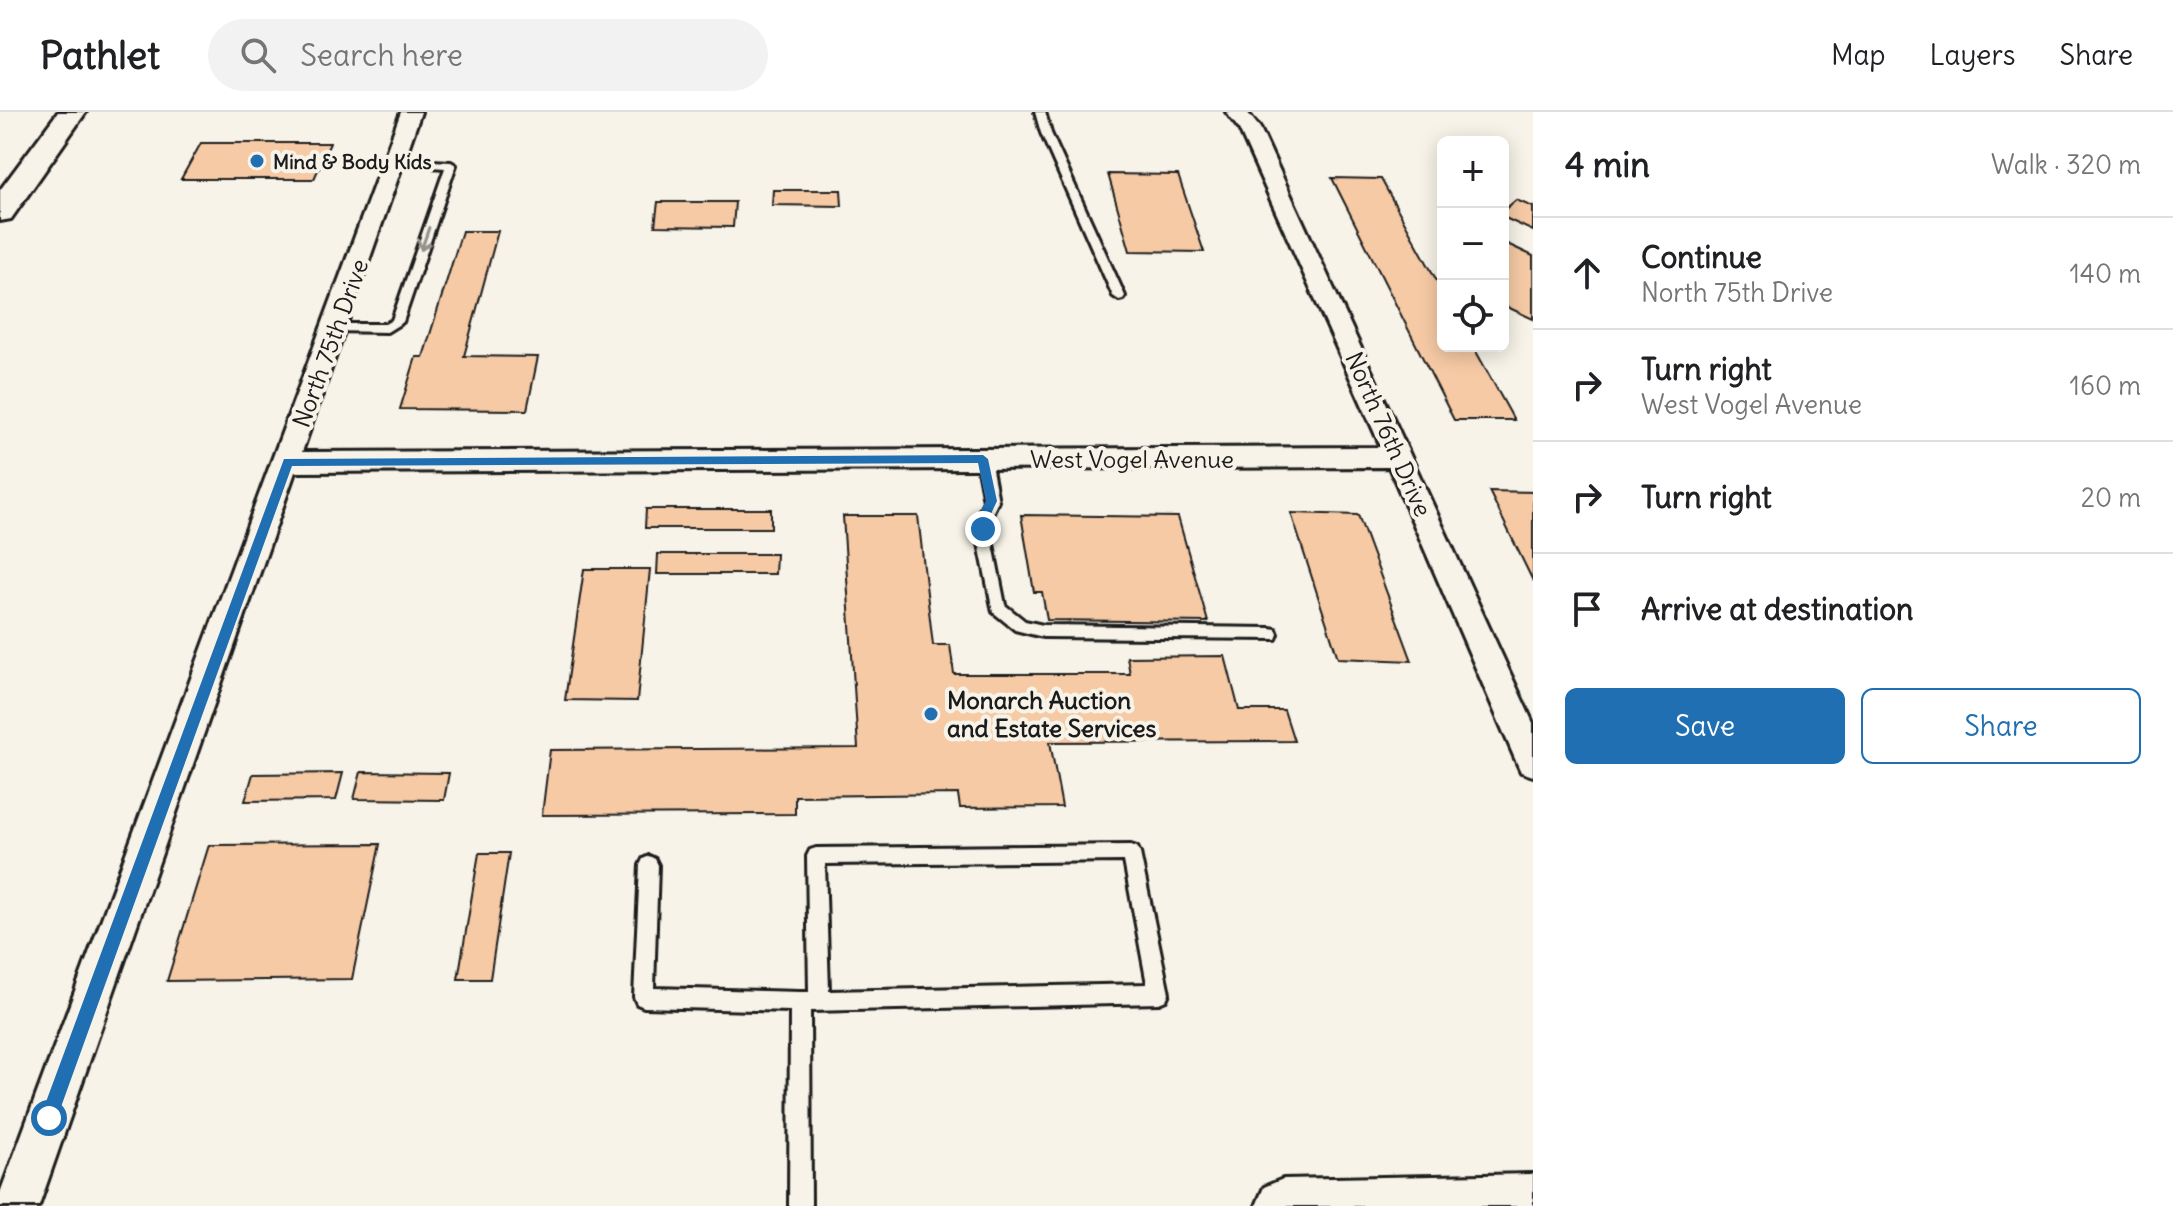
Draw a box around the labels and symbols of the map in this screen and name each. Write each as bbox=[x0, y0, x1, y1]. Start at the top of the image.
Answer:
place label: Mind & Body Kids bbox=[273, 149, 432, 174]
marker: Mind & Body Kids bbox=[248, 152, 266, 170]
one-way arrow bbox=[417, 226, 432, 251]
street label: North 75th Drive bbox=[286, 255, 374, 431]
street label: North 76th Drive bbox=[1339, 347, 1439, 521]
street label: West Vogel Avenue bbox=[1030, 444, 1234, 474]
route end bbox=[965, 511, 1001, 547]
place label: Monarch Auction and Estate Services bbox=[947, 685, 1157, 743]
marker: Monarch Auction and Estate Services bbox=[922, 705, 940, 723]
route start bbox=[31, 1100, 67, 1136]

